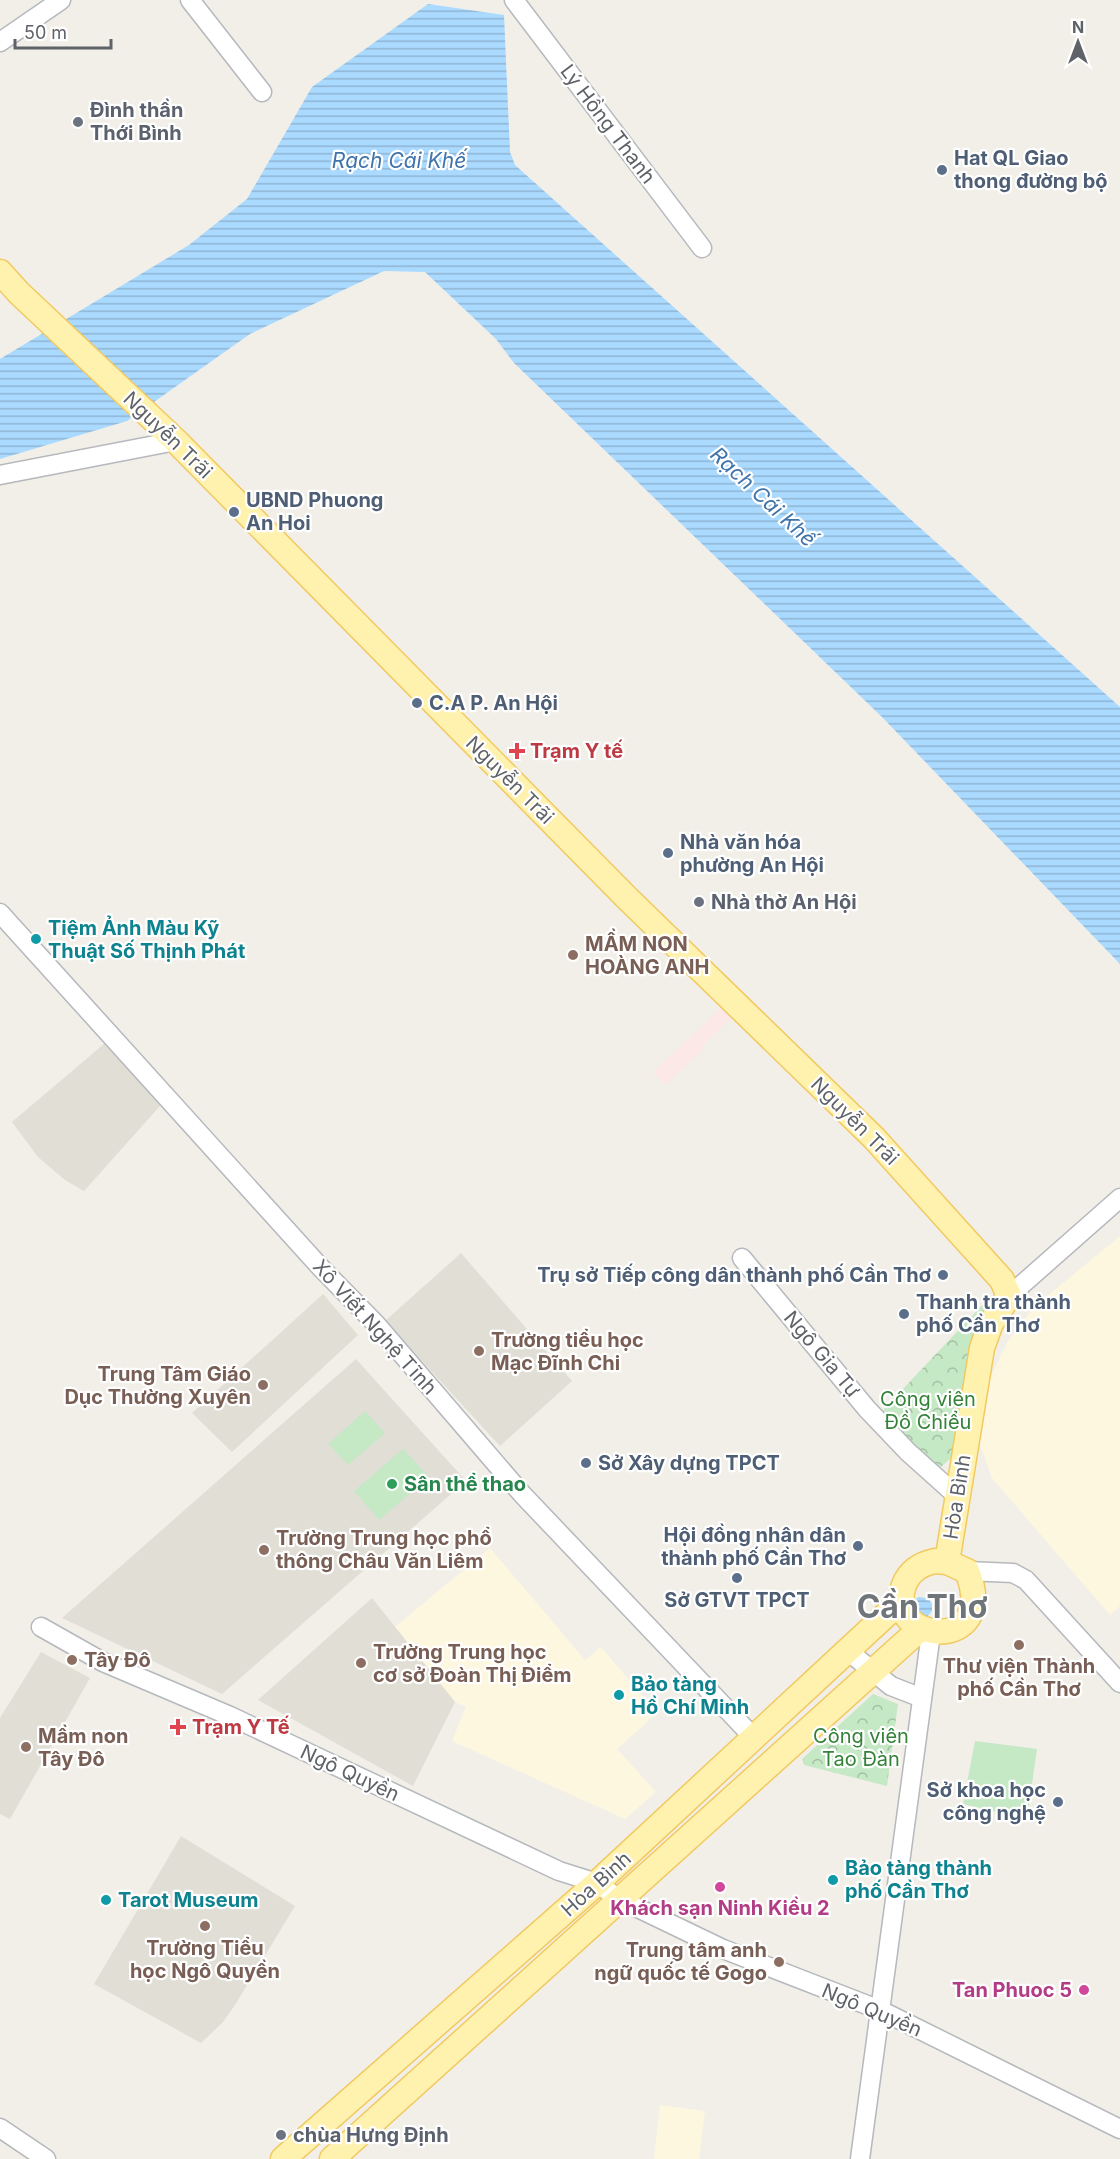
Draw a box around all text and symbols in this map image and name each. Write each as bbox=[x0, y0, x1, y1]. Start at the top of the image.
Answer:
scale bar bbox=[15, 12, 111, 50]
north arrow bbox=[1048, 12, 1108, 72]
text: N bbox=[1072, 17, 1084, 37]
text: 50 m bbox=[24, 22, 67, 43]
street label: Lý Hồng Thanh bbox=[555, 60, 661, 188]
place label: Đình thần Thới Bình bbox=[90, 98, 183, 145]
marker: Đình thần Thới Bình bbox=[71, 115, 85, 129]
place label: Hat QL Giao thong đường bộ bbox=[954, 146, 1108, 193]
water label: Rạch Cái Khế bbox=[332, 148, 468, 173]
marker: Hat QL Giao thong đường bộ bbox=[935, 163, 949, 177]
street label: Nguyễn Trãi bbox=[118, 387, 218, 483]
water label: Rạch Cái Khế bbox=[706, 442, 822, 553]
place label: UBND Phuong An Hoi bbox=[246, 488, 384, 535]
marker: UBND Phuong An Hoi bbox=[227, 505, 241, 519]
place label: C.A P. An Hội bbox=[429, 691, 558, 715]
marker: C.A P. An Hội bbox=[410, 696, 424, 710]
street label: Nguyễn Trãi bbox=[461, 731, 559, 829]
place label: Trạm Y tế bbox=[530, 739, 623, 763]
marker: Trạm Y tế bbox=[508, 742, 526, 760]
place label: Nhà văn hóa phường An Hội bbox=[680, 830, 824, 877]
marker: Nhà văn hóa phường An Hội bbox=[661, 846, 675, 860]
place label: Nhà thờ An Hội bbox=[711, 890, 857, 914]
marker: Nhà thờ An Hội bbox=[692, 895, 706, 909]
place label: Tiệm Ảnh Màu Kỹ Thuật Số Thịnh Phát bbox=[48, 915, 245, 963]
place label: MẦM NON HOÀNG ANH bbox=[585, 928, 710, 979]
marker: Tiệm Ảnh Màu Kỹ Thuật Số Thịnh Phát bbox=[29, 932, 43, 946]
marker: MẦM NON HOÀNG ANH bbox=[566, 948, 580, 962]
street label: Nguyễn Trãi bbox=[806, 1072, 904, 1170]
street label: Xô Viết Nghệ Tĩnh bbox=[308, 1255, 442, 1399]
place label: Trụ sở Tiếp công dân thành phố Cần Thơ bbox=[537, 1263, 932, 1287]
marker: Trụ sở Tiếp công dân thành phố Cần Thơ bbox=[936, 1268, 950, 1282]
place label: Thanh tra thành phố Cần Thơ bbox=[916, 1290, 1071, 1337]
street label: Ngô Gia Tự bbox=[779, 1306, 865, 1402]
marker: Thanh tra thành phố Cần Thơ bbox=[897, 1307, 911, 1321]
place label: Trường tiểu học Mạc Đĩnh Chi bbox=[491, 1328, 644, 1375]
marker: Trường tiểu học Mạc Đĩnh Chi bbox=[472, 1344, 486, 1358]
place label: Trung Tâm Giáo Dục Thường Xuyên bbox=[64, 1362, 251, 1409]
marker: Trung Tâm Giáo Dục Thường Xuyên bbox=[256, 1378, 270, 1392]
park label: Công viên Đồ Chiểu bbox=[880, 1387, 976, 1434]
place label: Sở Xây dựng TPCT bbox=[598, 1451, 780, 1475]
street label: Hòa Bình bbox=[938, 1453, 976, 1541]
marker: Sở Xây dựng TPCT bbox=[579, 1456, 593, 1470]
place label: Sân thể thao bbox=[404, 1472, 526, 1496]
marker: Sân thể thao bbox=[385, 1477, 399, 1491]
place label: Hội đồng nhân dân thành phố Cần Thơ bbox=[661, 1523, 847, 1570]
place label: Trường Trung học phổ thông Châu Văn Liêm bbox=[276, 1526, 492, 1573]
marker: Hội đồng nhân dân thành phố Cần Thơ bbox=[851, 1539, 865, 1553]
marker: Trường Trung học phổ thông Châu Văn Liêm bbox=[257, 1543, 271, 1557]
marker: Sở GTVT TPCT bbox=[730, 1571, 744, 1585]
district label: Cần Thơ bbox=[857, 1587, 988, 1626]
place label: Sở GTVT TPCT bbox=[664, 1588, 810, 1612]
marker: Thư viện Thành phố Cần Thơ bbox=[1012, 1638, 1026, 1652]
place label: Trường Trung học cơ sở Đoàn Thị Điểm bbox=[373, 1640, 572, 1687]
place label: Tây Đô bbox=[84, 1648, 151, 1672]
marker: Tây Đô bbox=[65, 1653, 79, 1667]
place label: Thư viện Thành phố Cần Thơ bbox=[943, 1654, 1095, 1701]
marker: Trường Trung học cơ sở Đoàn Thị Điểm bbox=[354, 1656, 368, 1670]
place label: Bảo tàng Hồ Chí Minh bbox=[631, 1672, 749, 1719]
marker: Bảo tàng Hồ Chí Minh bbox=[612, 1688, 626, 1702]
place label: Trạm Y Tế bbox=[192, 1715, 290, 1739]
marker: Trạm Y Tế bbox=[169, 1718, 187, 1736]
place label: Mầm non Tây Đô bbox=[38, 1724, 128, 1771]
park label: Công viên Tao Đàn bbox=[813, 1724, 909, 1771]
marker: Mầm non Tây Đô bbox=[19, 1740, 33, 1754]
street label: Ngô Quyền bbox=[297, 1740, 403, 1806]
place label: Sở khoa học công nghệ bbox=[927, 1778, 1046, 1825]
marker: Sở khoa học công nghệ bbox=[1051, 1795, 1065, 1809]
street label: Hòa Bình bbox=[556, 1846, 636, 1922]
place label: Bảo tàng thành phố Cần Thơ bbox=[845, 1856, 992, 1903]
marker: Bảo tàng thành phố Cần Thơ bbox=[826, 1873, 840, 1887]
marker: Khách sạn Ninh Kiều 2 bbox=[713, 1880, 727, 1894]
place label: Tarot Museum bbox=[118, 1888, 258, 1912]
marker: Tarot Museum bbox=[99, 1893, 113, 1907]
place label: Khách sạn Ninh Kiều 2 bbox=[610, 1896, 830, 1920]
marker: Trường Tiểu học Ngô Quyền bbox=[198, 1919, 212, 1933]
place label: Trường Tiểu học Ngô Quyền bbox=[130, 1936, 280, 1983]
place label: Trung tâm anh ngữ quốc tế Gogo bbox=[594, 1938, 767, 1985]
marker: Trung tâm anh ngữ quốc tế Gogo bbox=[772, 1955, 786, 1969]
street label: Ngô Quyền bbox=[818, 1978, 926, 2042]
place label: Tan Phuoc 5 bbox=[952, 1978, 1072, 2002]
marker: Tan Phuoc 5 bbox=[1077, 1983, 1091, 1997]
place label: chùa Hưng Định bbox=[293, 2123, 449, 2147]
marker: chùa Hưng Định bbox=[274, 2128, 288, 2142]

